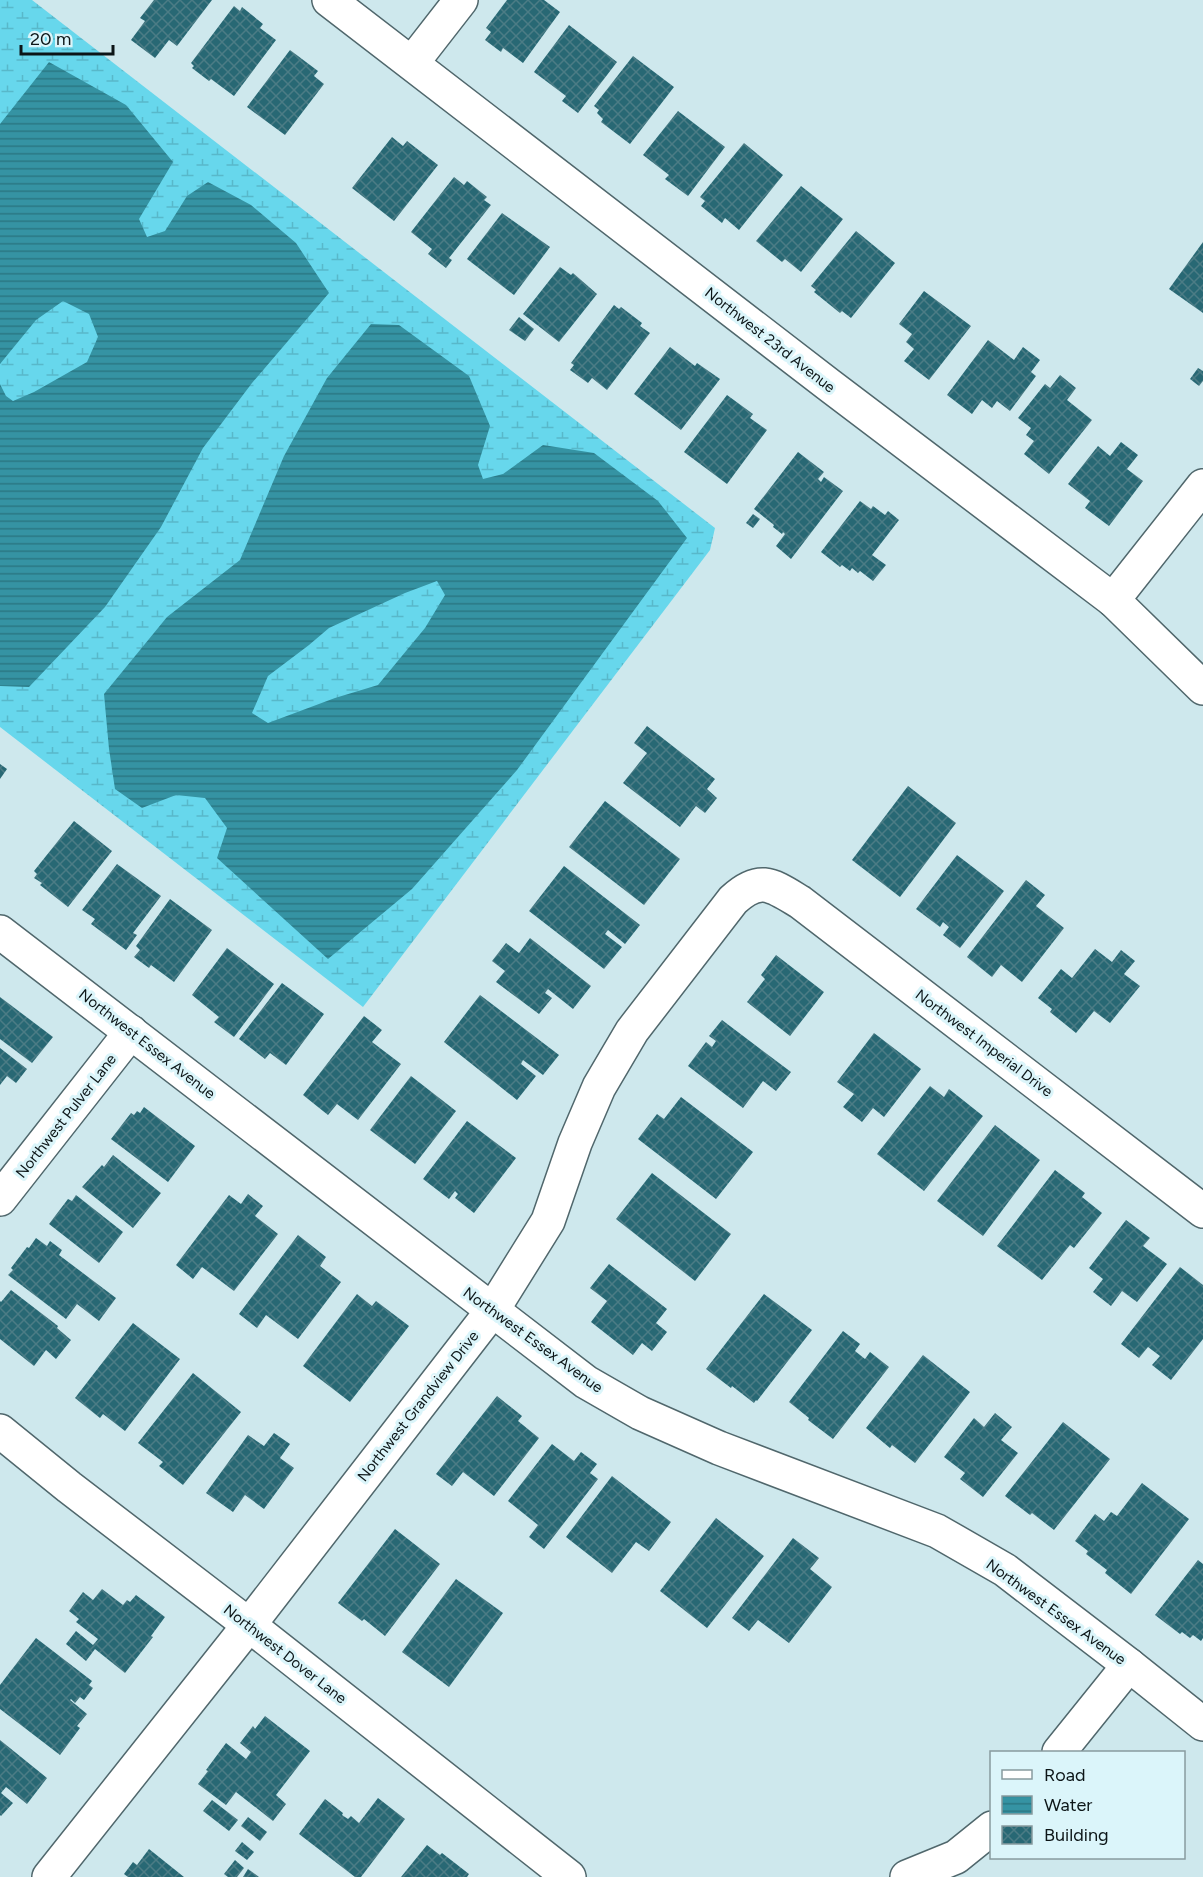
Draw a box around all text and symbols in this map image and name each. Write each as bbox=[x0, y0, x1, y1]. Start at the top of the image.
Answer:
scale bar bbox=[21, 18, 112, 56]
text: 20 m bbox=[30, 28, 71, 50]
street label: Northwest 23rd Avenue bbox=[701, 284, 839, 396]
street label: Northwest Essex Avenue bbox=[75, 985, 219, 1103]
street label: Northwest Imperial Drive bbox=[912, 985, 1056, 1101]
street label: Northwest Pulver Lane bbox=[12, 1050, 120, 1182]
street label: Northwest Essex Avenue bbox=[460, 1283, 606, 1397]
street label: Northwest Grandview Drive bbox=[354, 1327, 482, 1485]
street label: Northwest Essex Avenue bbox=[983, 1555, 1129, 1669]
street label: Northwest Dover Lane bbox=[220, 1600, 350, 1708]
legend bbox=[990, 1751, 1185, 1859]
text: Road bbox=[1044, 1764, 1085, 1786]
text: Water bbox=[1044, 1794, 1092, 1816]
text: Building bbox=[1044, 1824, 1109, 1846]

